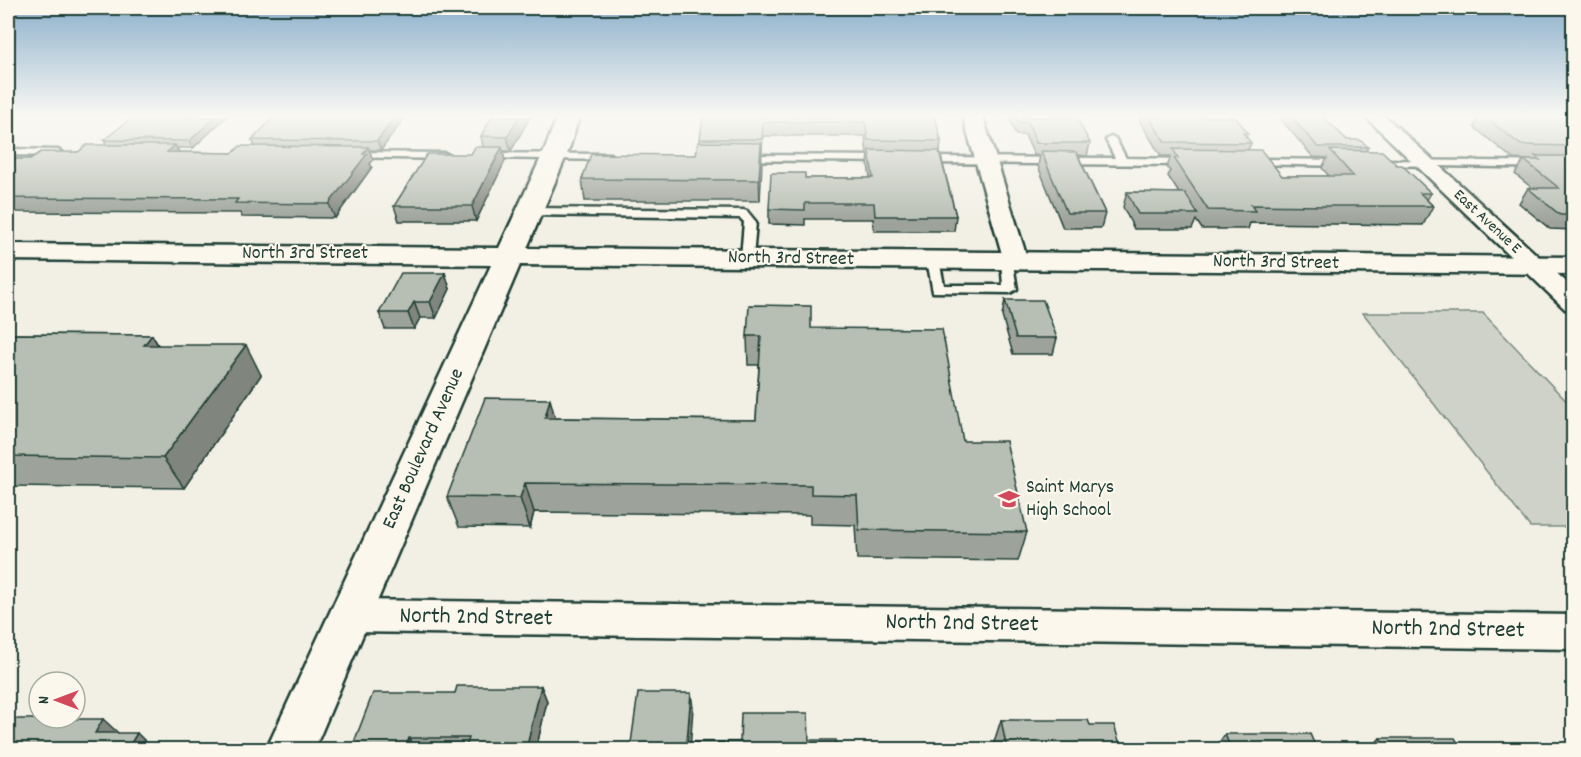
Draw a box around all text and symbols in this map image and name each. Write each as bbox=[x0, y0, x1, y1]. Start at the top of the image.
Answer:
street label: East Avenue E bbox=[1448, 184, 1527, 260]
street label: North 3rd Street bbox=[242, 240, 368, 268]
street label: North 3rd Street bbox=[728, 244, 854, 274]
street label: North 3rd Street bbox=[1213, 248, 1339, 278]
street label: East Boulevard Avenue bbox=[376, 364, 472, 534]
place label: Saint Marys High School bbox=[1026, 474, 1114, 525]
school or university icon: Saint Marys High School bbox=[997, 487, 1021, 511]
street label: North 2nd Street bbox=[399, 600, 553, 636]
street label: North 2nd Street bbox=[885, 606, 1039, 642]
street label: North 2nd Street bbox=[1371, 612, 1525, 648]
north arrow bbox=[27, 670, 87, 730]
text: N bbox=[33, 696, 56, 704]

